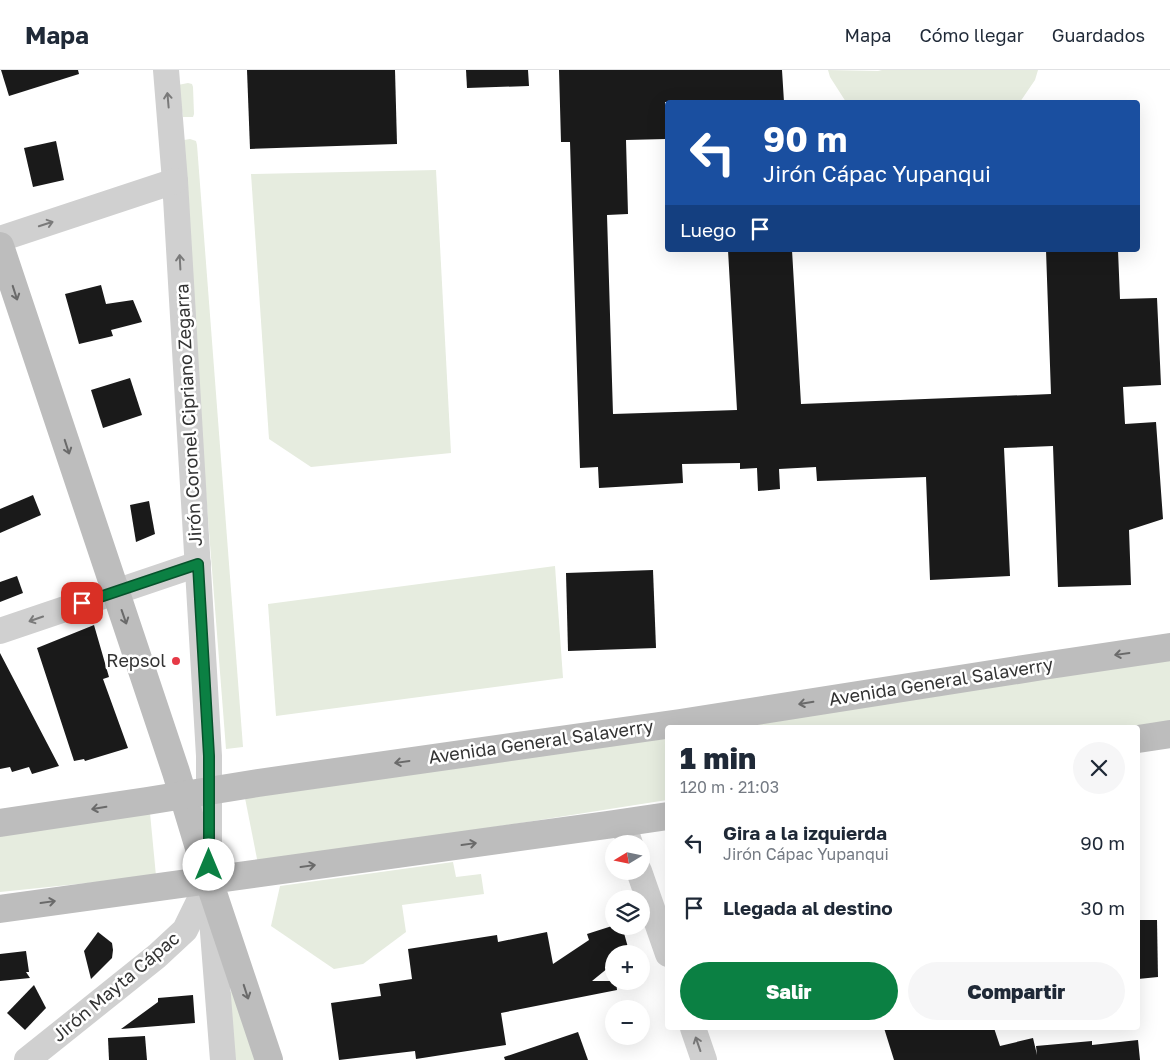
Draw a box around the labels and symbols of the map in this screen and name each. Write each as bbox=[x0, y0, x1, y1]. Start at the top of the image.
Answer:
one-way arrow bbox=[163, 92, 173, 108]
one-way arrow bbox=[38, 219, 54, 228]
one-way arrow bbox=[175, 254, 184, 270]
street label: Jirón Coronel Cipriano Zegarra bbox=[170, 283, 206, 547]
one-way arrow bbox=[11, 284, 21, 300]
one-way arrow bbox=[63, 438, 72, 454]
pin bbox=[61, 582, 103, 624]
one-way arrow bbox=[120, 609, 129, 625]
one-way arrow bbox=[28, 615, 44, 624]
place label: Repsol bbox=[106, 649, 166, 671]
one-way arrow bbox=[1114, 649, 1130, 659]
street label: Avenida General Salaverry bbox=[827, 652, 1055, 710]
marker: Repsol bbox=[170, 655, 182, 667]
one-way arrow bbox=[798, 698, 814, 708]
street label: Avenida General Salaverry bbox=[427, 714, 655, 768]
one-way arrow bbox=[395, 758, 411, 768]
one-way arrow bbox=[91, 804, 107, 814]
north arrow bbox=[605, 835, 650, 880]
position arrow bbox=[182, 838, 234, 890]
one-way arrow bbox=[460, 839, 476, 849]
one-way arrow bbox=[299, 861, 315, 871]
one-way arrow bbox=[40, 897, 56, 907]
street label: Jirón Mayta Cápac bbox=[47, 926, 184, 1046]
one-way arrow bbox=[242, 984, 252, 1000]
one-way arrow bbox=[693, 1036, 702, 1052]

